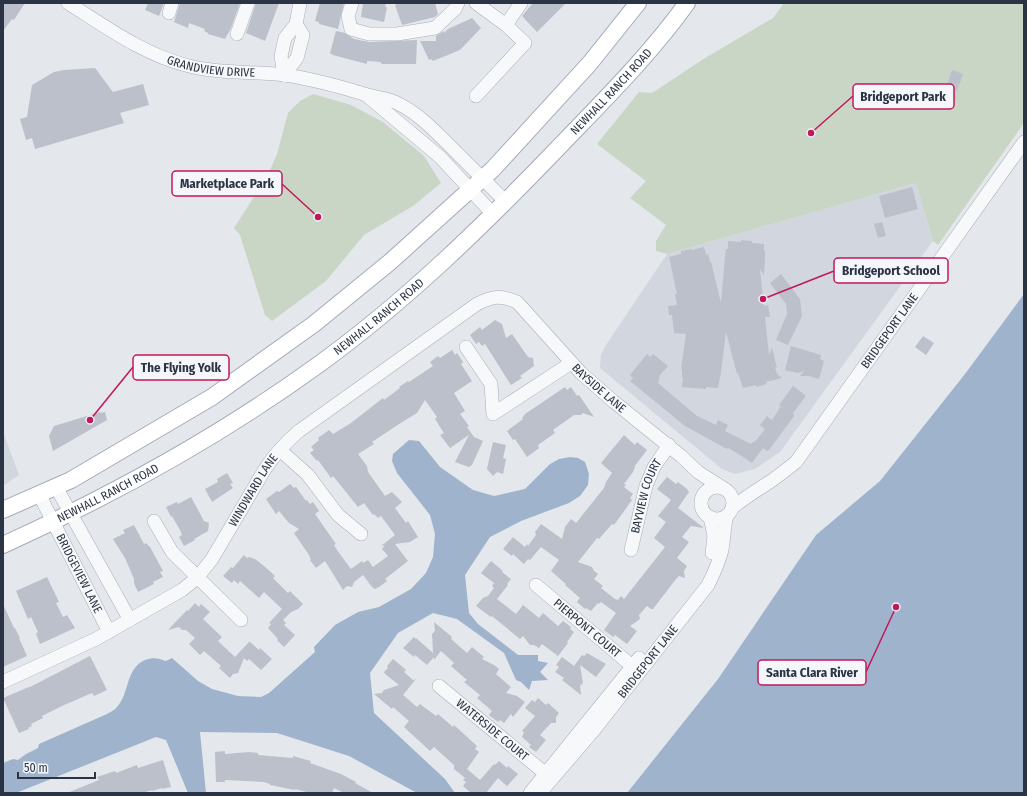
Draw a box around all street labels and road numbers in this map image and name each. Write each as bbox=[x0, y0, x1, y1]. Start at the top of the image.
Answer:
street label: NEWHALL RANCH ROAD bbox=[568, 46, 655, 138]
street label: GRANDVIEW DRIVE bbox=[165, 53, 256, 80]
street label: NEWHALL RANCH ROAD bbox=[331, 276, 427, 358]
street label: BRIDGEPORT LANE bbox=[858, 290, 921, 371]
street label: BAYSIDE LANE bbox=[569, 361, 629, 416]
street label: WINDWARD LANE bbox=[226, 451, 281, 529]
street label: BAYVIEW COURT bbox=[628, 456, 665, 535]
street label: NEWHALL RANCH ROAD bbox=[55, 461, 161, 525]
street label: BRIDGEVIEW LANE bbox=[53, 531, 105, 616]
street label: PIERPONT COURT bbox=[551, 596, 624, 661]
street label: BRIDGEPORT LANE bbox=[615, 622, 681, 701]
street label: WATERSIDE COURT bbox=[453, 696, 532, 764]

